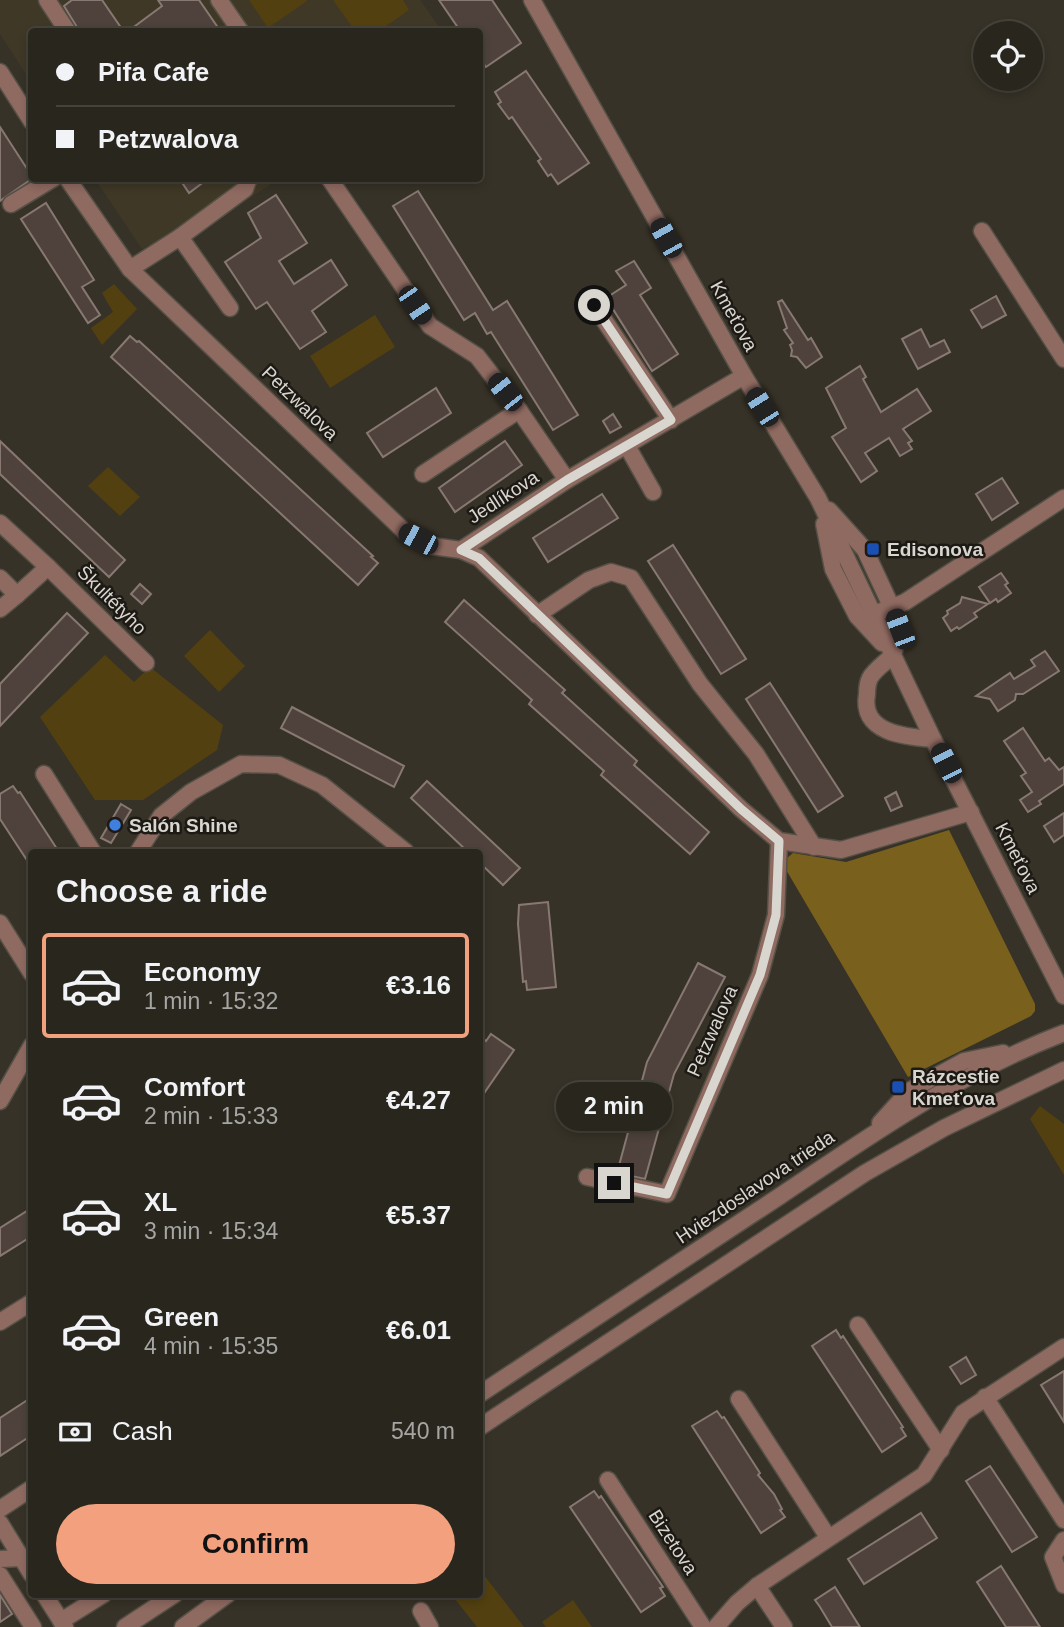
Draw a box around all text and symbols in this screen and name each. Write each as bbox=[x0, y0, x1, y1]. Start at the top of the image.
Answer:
map controls bbox=[973, 21, 1043, 91]
button: locate bbox=[973, 21, 1043, 91]
text: Pifa Cafe bbox=[98, 57, 209, 87]
text: Petzwalova bbox=[98, 124, 238, 154]
car bbox=[647, 215, 686, 261]
street label: Kmeťova bbox=[706, 277, 762, 355]
car bbox=[395, 282, 436, 328]
route start bbox=[578, 289, 610, 321]
street label: Petzwalova bbox=[258, 362, 343, 445]
car bbox=[484, 369, 527, 415]
car bbox=[742, 384, 783, 430]
street label: Jedlíkova bbox=[464, 466, 543, 528]
car bbox=[395, 520, 442, 558]
place label: Edisonova bbox=[887, 539, 984, 560]
marker: Edisonova bbox=[865, 541, 881, 557]
street label: Škultétyho bbox=[73, 561, 151, 639]
car bbox=[883, 606, 918, 652]
car bbox=[928, 740, 965, 786]
place label: Salón Shine bbox=[129, 815, 238, 836]
marker: Salón Shine bbox=[107, 817, 123, 833]
street label: Kmeťova bbox=[991, 819, 1045, 897]
text: Choose a ride bbox=[56, 873, 268, 909]
icon: car bbox=[60, 954, 123, 1017]
text: Economy bbox=[144, 957, 261, 987]
text: €3.16 bbox=[386, 970, 451, 1000]
street label: Petzwalova bbox=[683, 982, 742, 1080]
text: 1 min · 15:32 bbox=[144, 988, 278, 1014]
place label: Rázcestie Kmeťova bbox=[912, 1066, 1000, 1109]
icon: car bbox=[60, 1069, 123, 1132]
text: Comfort bbox=[144, 1072, 245, 1102]
marker: Rázcestie Kmeťova bbox=[890, 1079, 906, 1095]
callout: 2 min bbox=[556, 1082, 672, 1130]
text: €4.27 bbox=[386, 1085, 451, 1115]
text: 2 min bbox=[584, 1093, 644, 1119]
text: 2 min · 15:33 bbox=[144, 1103, 278, 1129]
street label: Hviezdoslavova trieda bbox=[672, 1126, 838, 1248]
route end bbox=[598, 1167, 630, 1199]
icon: car bbox=[60, 1184, 123, 1247]
text: XL bbox=[144, 1187, 177, 1217]
text: €5.37 bbox=[386, 1200, 451, 1230]
text: 3 min · 15:34 bbox=[144, 1218, 278, 1244]
icon: car bbox=[60, 1299, 123, 1362]
text: Green bbox=[144, 1302, 219, 1332]
text: €6.01 bbox=[386, 1315, 451, 1345]
text: 4 min · 15:35 bbox=[144, 1333, 278, 1359]
icon: cash bbox=[56, 1413, 94, 1451]
text: Cash bbox=[112, 1416, 173, 1446]
text: 540 m bbox=[391, 1418, 455, 1444]
button: Confirm bbox=[56, 1504, 455, 1584]
street label: Bizetova bbox=[644, 1506, 702, 1579]

